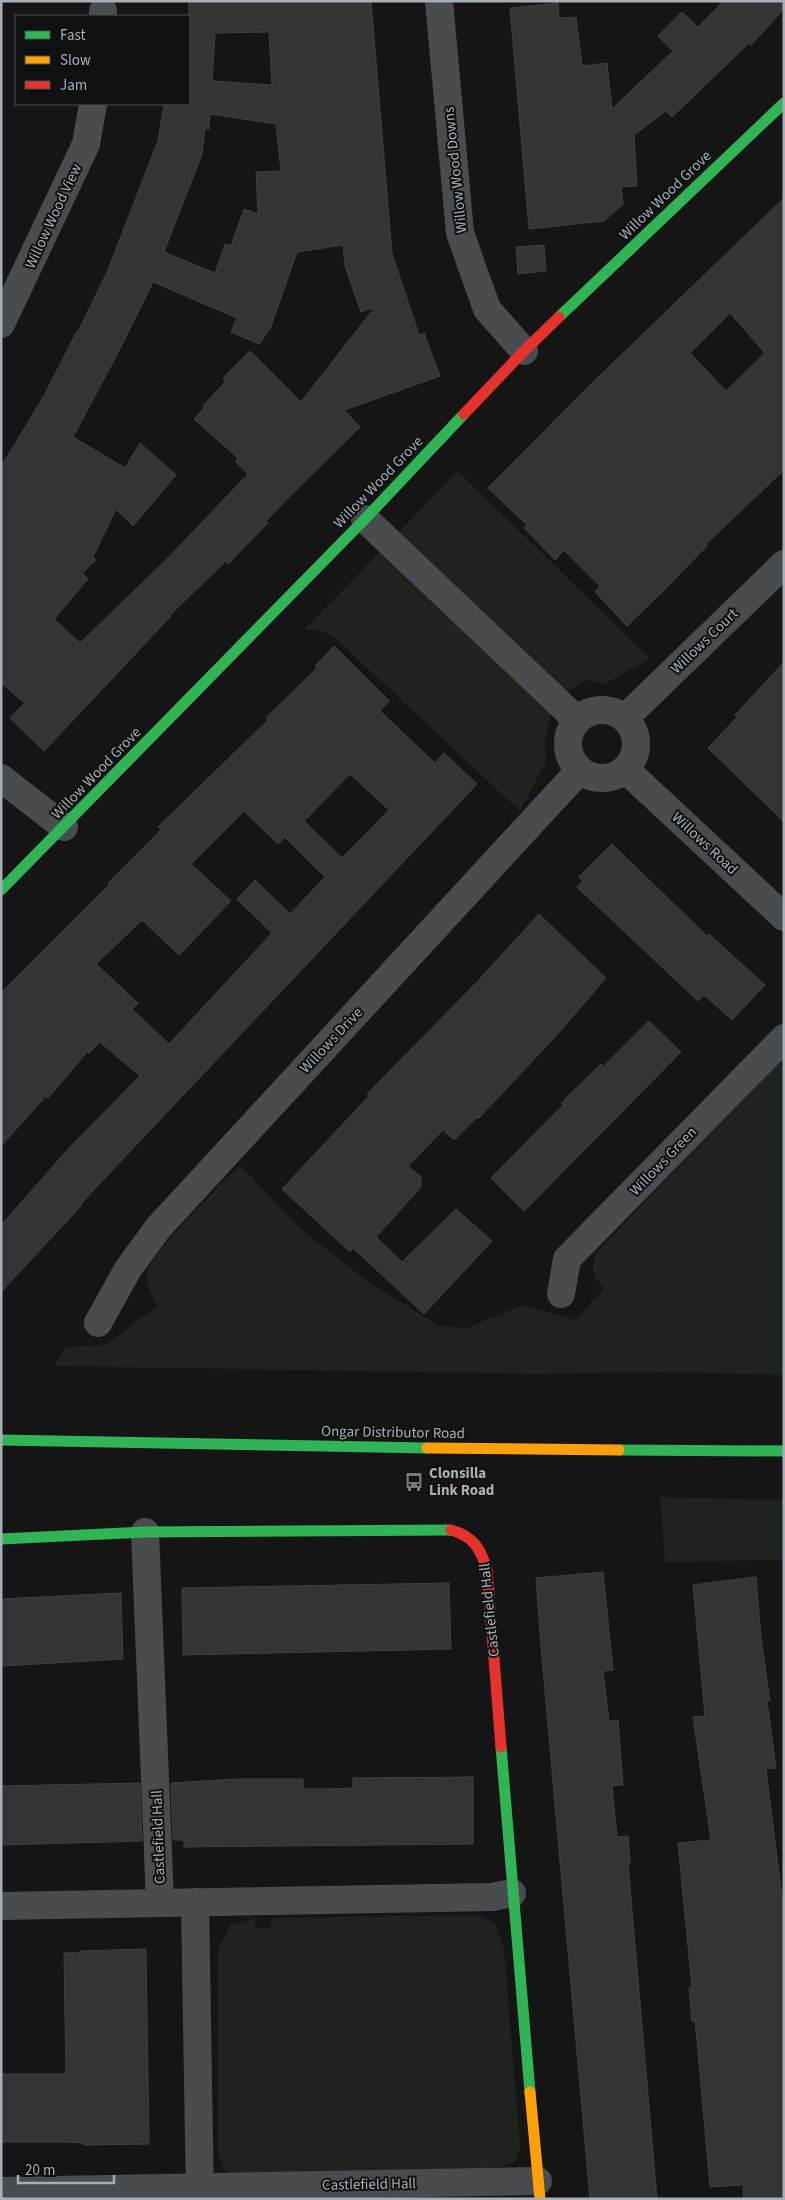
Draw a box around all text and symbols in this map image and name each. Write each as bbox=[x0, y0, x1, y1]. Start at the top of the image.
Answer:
legend bbox=[15, 15, 190, 105]
text: Fast bbox=[60, 25, 86, 46]
text: Slow bbox=[60, 50, 91, 71]
text: Jam bbox=[60, 75, 87, 96]
street label: Willow Wood Downs bbox=[438, 106, 473, 234]
street label: Willow Wood Grove bbox=[614, 146, 716, 245]
street label: Willow Wood View bbox=[20, 160, 87, 272]
street label: Willow Wood Grove bbox=[329, 431, 428, 533]
street label: Willows Court bbox=[666, 604, 743, 679]
street label: Willow Wood Grove bbox=[47, 722, 146, 824]
street label: Willows Road bbox=[667, 807, 742, 880]
street label: Willows Drive bbox=[295, 1003, 368, 1078]
street label: Willows Green bbox=[625, 1122, 702, 1201]
street label: Ongar Distributor Road bbox=[321, 1421, 465, 1444]
place label: Clonsilla Link Road bbox=[429, 1463, 494, 1501]
bus stop icon: Clonsilla Link Road bbox=[403, 1471, 425, 1493]
street label: Castlefield Hall bbox=[474, 1562, 505, 1658]
street label: Castlefield Hall bbox=[146, 1789, 171, 1884]
scale bar bbox=[18, 2152, 114, 2184]
text: 20 m bbox=[25, 2160, 55, 2181]
street label: Castlefield Hall bbox=[322, 2173, 416, 2196]

